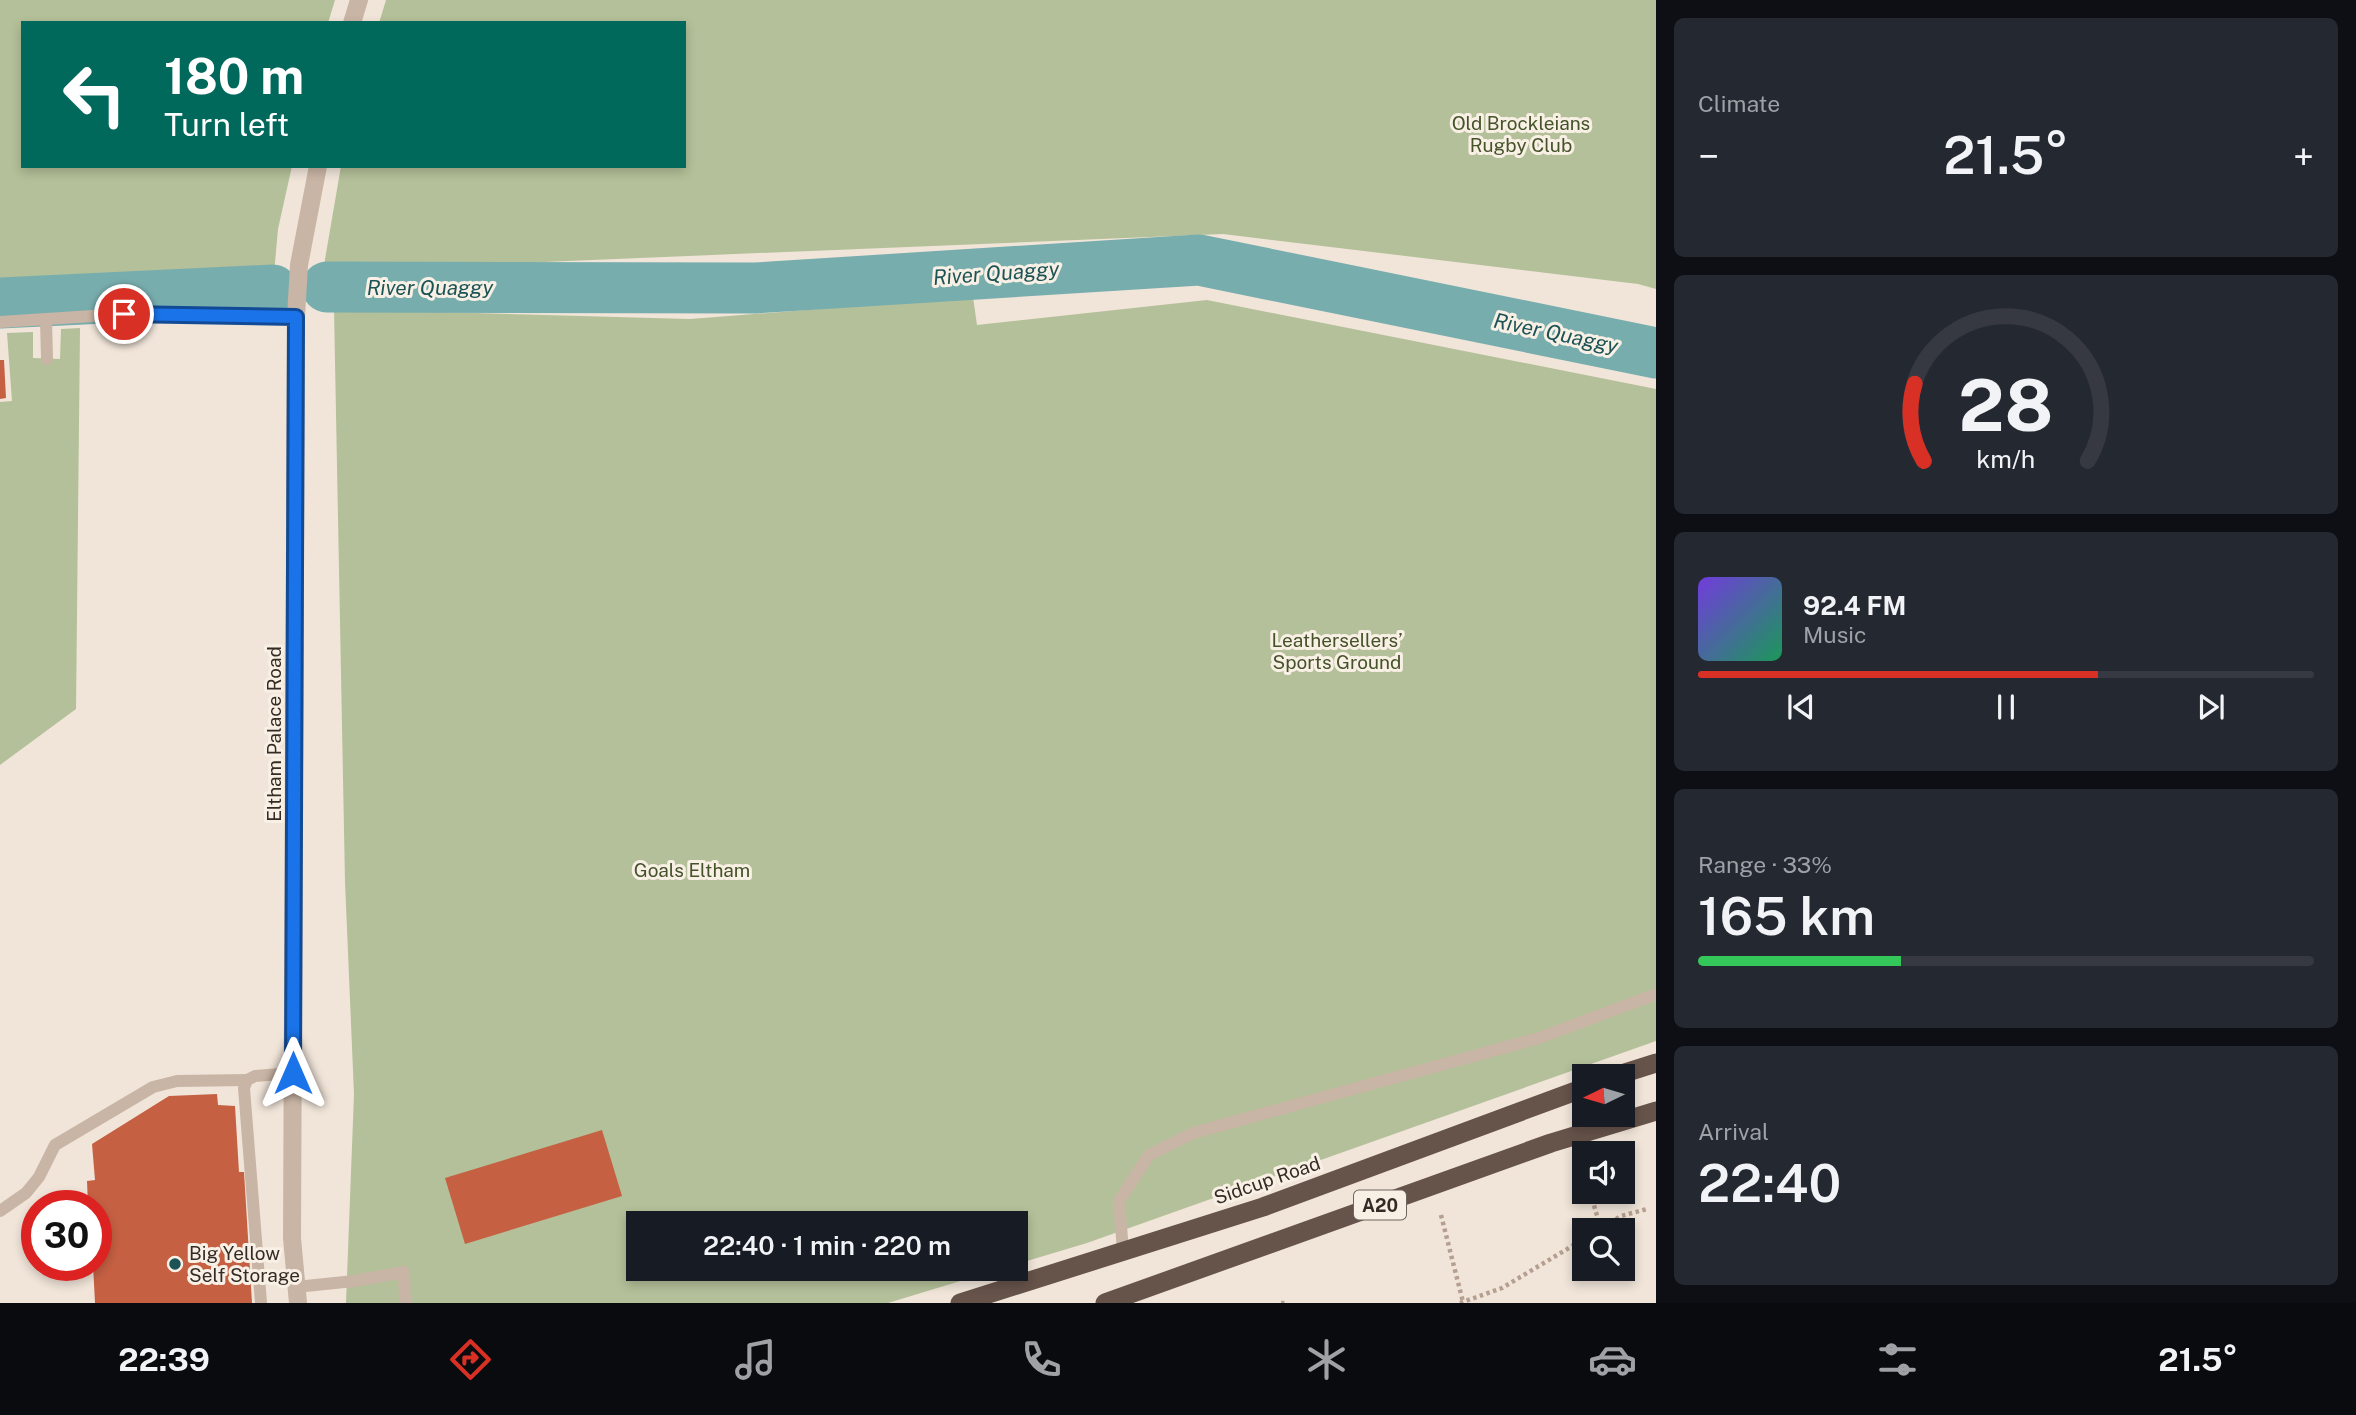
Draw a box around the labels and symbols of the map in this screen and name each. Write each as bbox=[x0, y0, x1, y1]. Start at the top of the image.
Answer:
park label: Old Brockleians Rugby Club bbox=[1452, 112, 1590, 156]
water label: River Quaggy bbox=[932, 256, 1060, 290]
water label: River Quaggy bbox=[367, 275, 494, 300]
pin bbox=[94, 284, 154, 344]
water label: River Quaggy bbox=[1491, 308, 1621, 358]
park label: Leathersellers’ Sports Ground bbox=[1271, 629, 1403, 673]
street label: Eltham Palace Road bbox=[263, 646, 285, 822]
park label: Goals Eltham bbox=[634, 859, 750, 881]
position arrow bbox=[256, 1036, 330, 1110]
north arrow bbox=[1572, 1064, 1634, 1127]
street label: Sidcup Road bbox=[1211, 1152, 1323, 1208]
speed limit sign: 30 bbox=[21, 1190, 112, 1281]
road number: A20 bbox=[1354, 1190, 1406, 1220]
place label: Big Yellow Self Storage bbox=[189, 1242, 300, 1286]
marker: Big Yellow Self Storage bbox=[167, 1256, 183, 1272]

